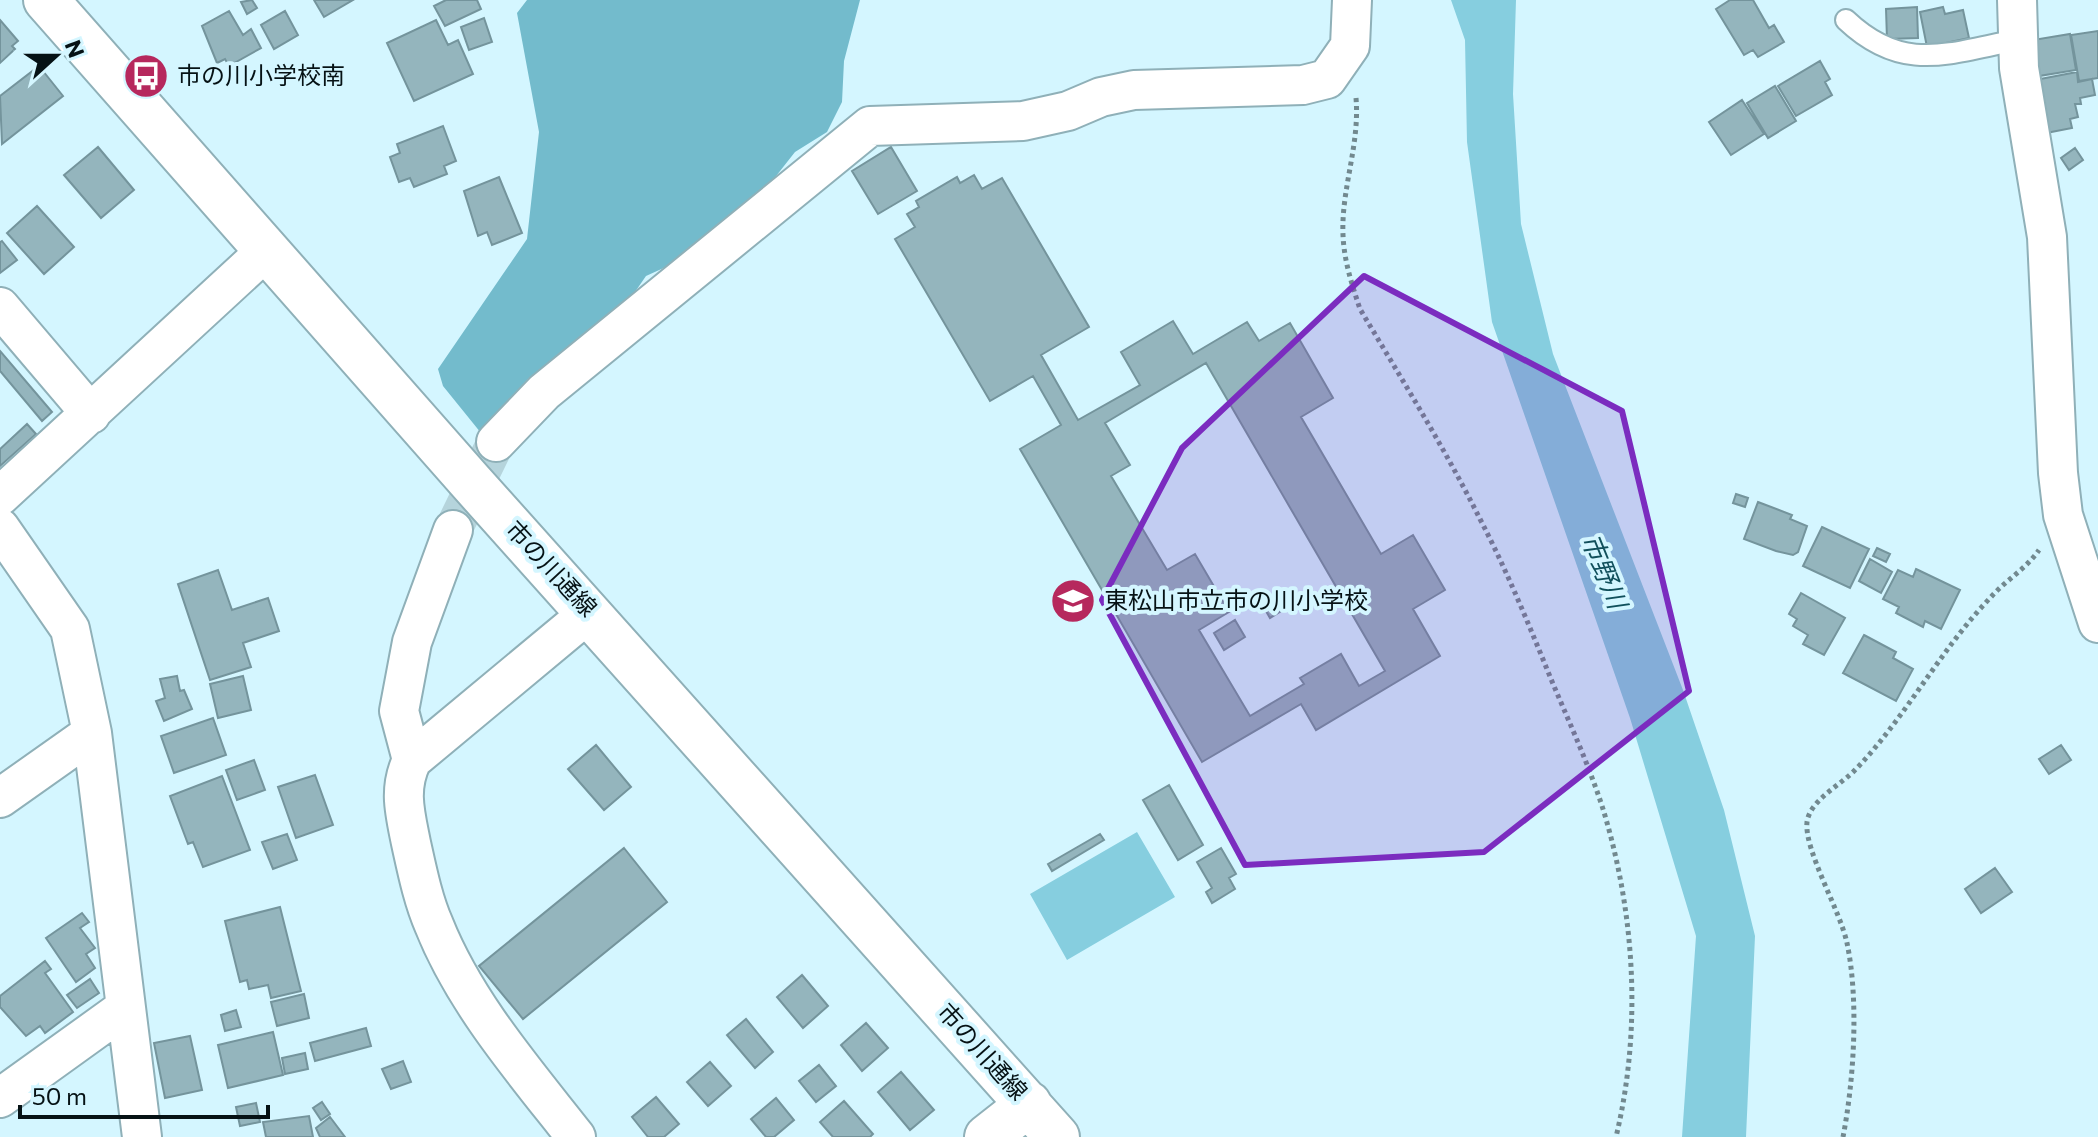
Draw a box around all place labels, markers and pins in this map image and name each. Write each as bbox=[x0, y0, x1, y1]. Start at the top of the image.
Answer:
bus stop icon: 市の川小学校南 bbox=[122, 52, 170, 100]
place label: 市の川小学校南 bbox=[177, 60, 345, 89]
school or university icon: 東松山市立市の川小学校 bbox=[1049, 577, 1097, 625]
place label: 東松山市立市の川小学校 bbox=[1104, 585, 1368, 614]

